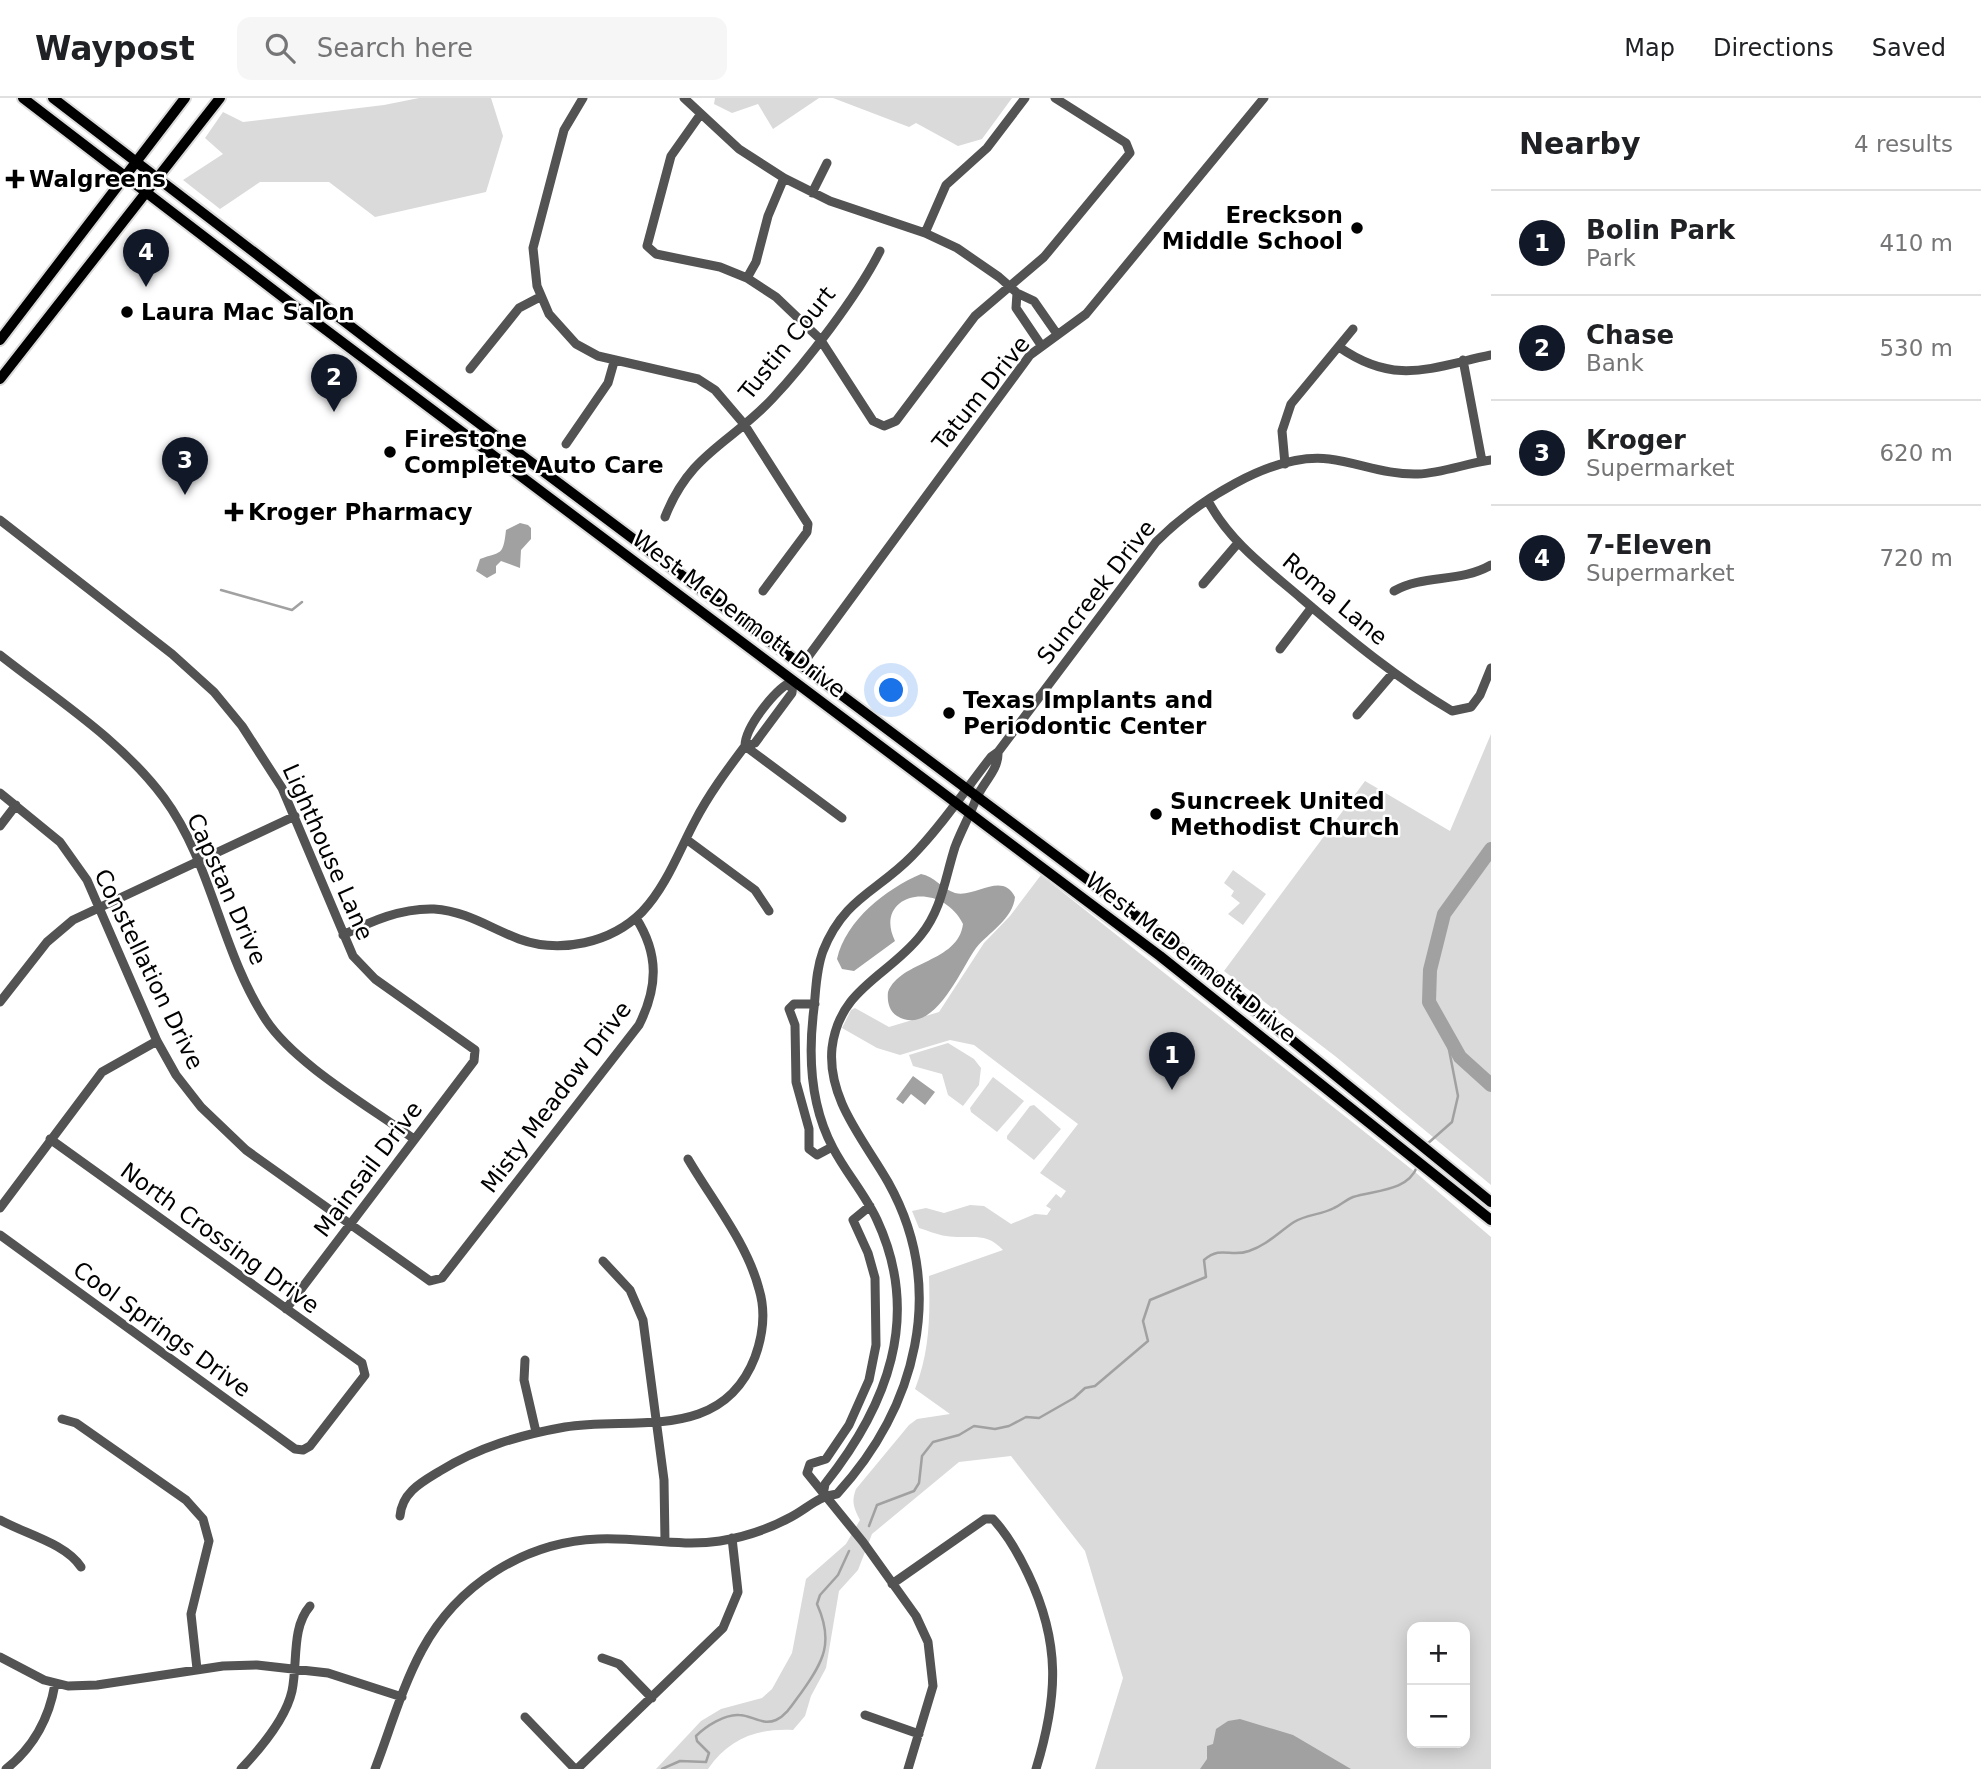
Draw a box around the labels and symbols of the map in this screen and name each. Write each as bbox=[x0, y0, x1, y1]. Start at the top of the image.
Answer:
place label: Walgreens bbox=[29, 166, 166, 192]
marker: Walgreens bbox=[7, 171, 23, 187]
place label: Ereckson Middle School bbox=[1162, 202, 1343, 254]
marker: Ereckson Middle School bbox=[1349, 220, 1365, 236]
pin: 4 bbox=[123, 229, 169, 287]
street label: Tustin Court bbox=[733, 281, 840, 405]
place label: Laura Mac Salon bbox=[141, 299, 355, 325]
marker: Laura Mac Salon bbox=[119, 304, 135, 320]
street label: Tatum Drive bbox=[927, 331, 1035, 456]
pin: 2 bbox=[311, 354, 357, 412]
place label: Firestone Complete Auto Care bbox=[404, 426, 664, 478]
pin: 3 bbox=[162, 437, 208, 495]
marker: Firestone Complete Auto Care bbox=[382, 444, 398, 460]
place label: Kroger Pharmacy bbox=[248, 499, 473, 525]
marker: Kroger Pharmacy bbox=[226, 504, 242, 520]
street label: Suncreek Drive bbox=[1032, 515, 1160, 669]
street label: West McDermott Drive bbox=[627, 525, 851, 703]
street label: Roma Lane bbox=[1277, 548, 1393, 650]
your location bbox=[874, 673, 908, 707]
place label: Texas Implants and Periodontic Center bbox=[963, 687, 1213, 739]
marker: Texas Implants and Periodontic Center bbox=[941, 705, 957, 721]
street label: Lighthouse Lane bbox=[278, 760, 378, 944]
place label: Suncreek United Methodist Church bbox=[1170, 788, 1400, 840]
marker: Suncreek United Methodist Church bbox=[1148, 806, 1164, 822]
street label: Capstan Drive bbox=[182, 809, 272, 969]
street label: Constellation Drive bbox=[89, 865, 209, 1073]
street label: West McDermott Drive bbox=[1080, 867, 1302, 1047]
street label: Misty Meadow Drive bbox=[476, 996, 636, 1198]
pin: 1 bbox=[1149, 1032, 1195, 1090]
street label: Mainsail Drive bbox=[309, 1096, 427, 1242]
street label: North Crossing Drive bbox=[116, 1157, 324, 1319]
street label: Cool Springs Drive bbox=[68, 1256, 256, 1402]

